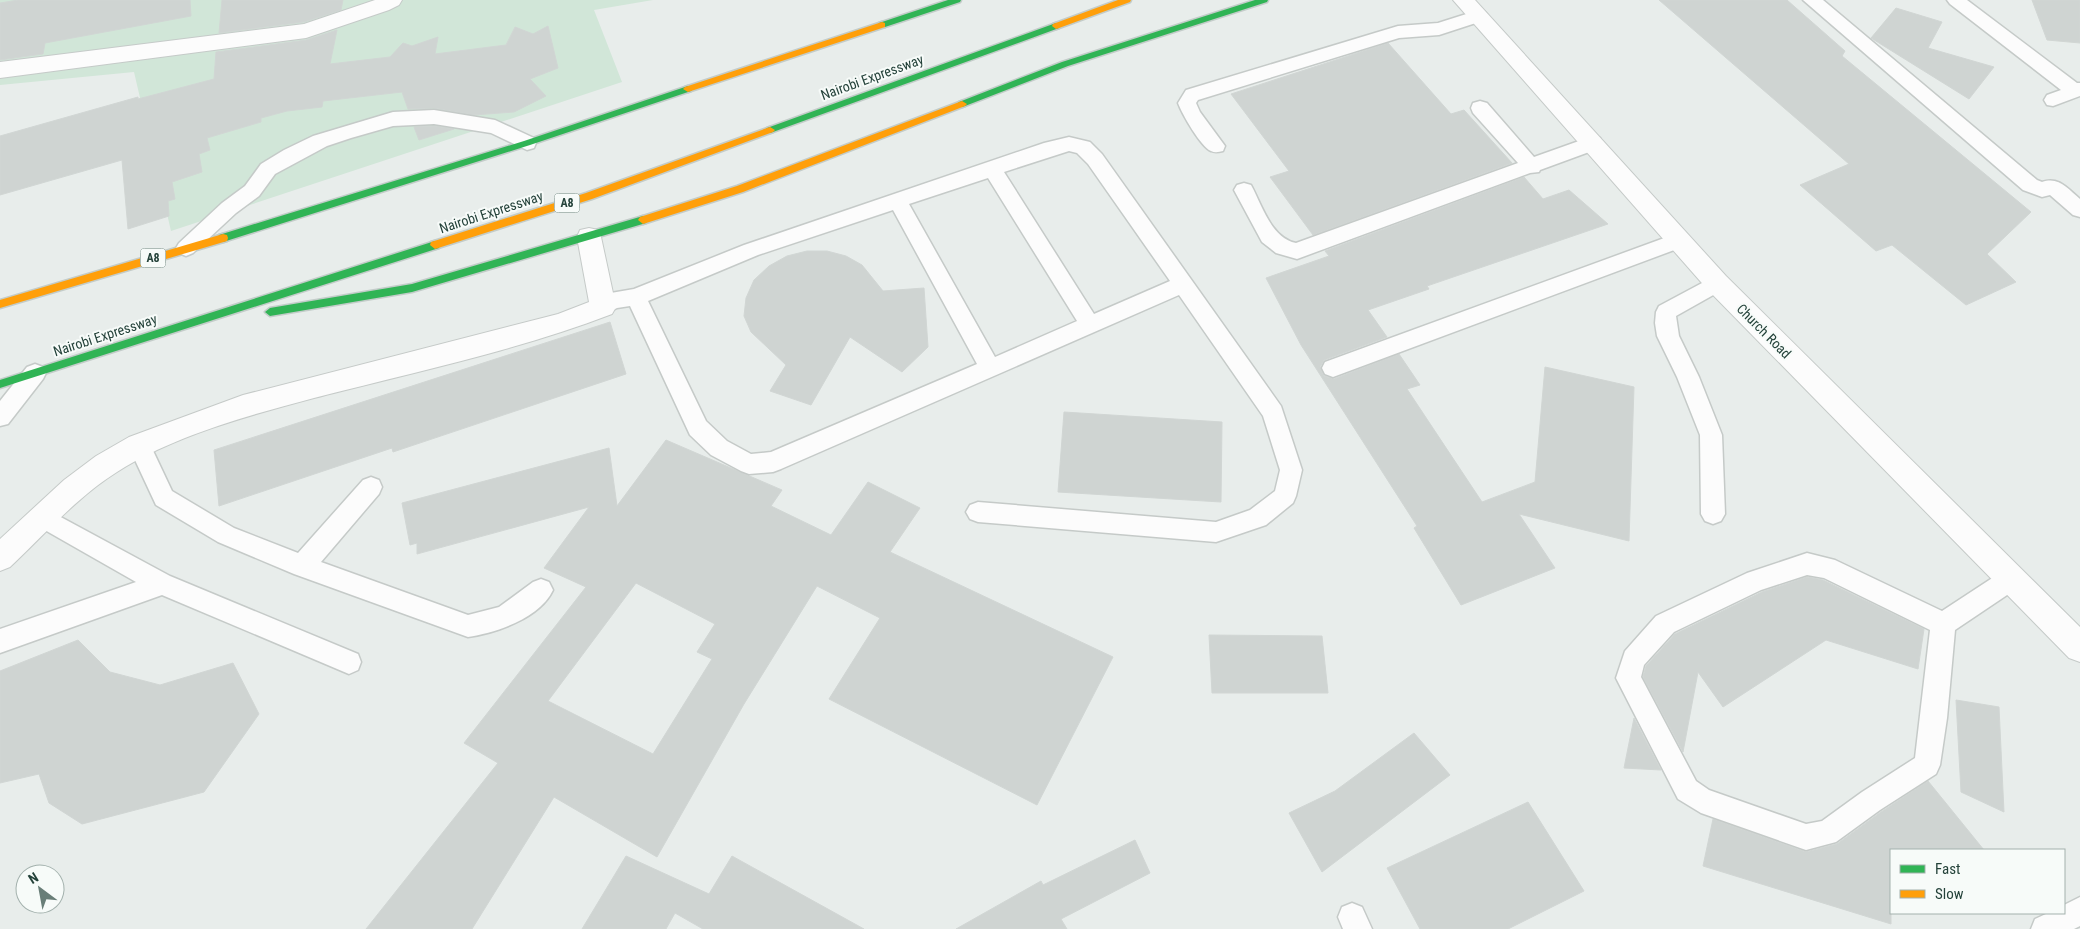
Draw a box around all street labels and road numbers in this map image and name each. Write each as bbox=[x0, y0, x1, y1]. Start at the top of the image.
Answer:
street label: Nairobi Expressway bbox=[818, 51, 926, 103]
street label: Nairobi Expressway bbox=[437, 188, 545, 236]
road number: A8 bbox=[554, 194, 580, 212]
road number: A8 bbox=[140, 248, 166, 268]
street label: Church Road bbox=[1734, 301, 1794, 361]
street label: Nairobi Expressway bbox=[51, 311, 159, 359]

